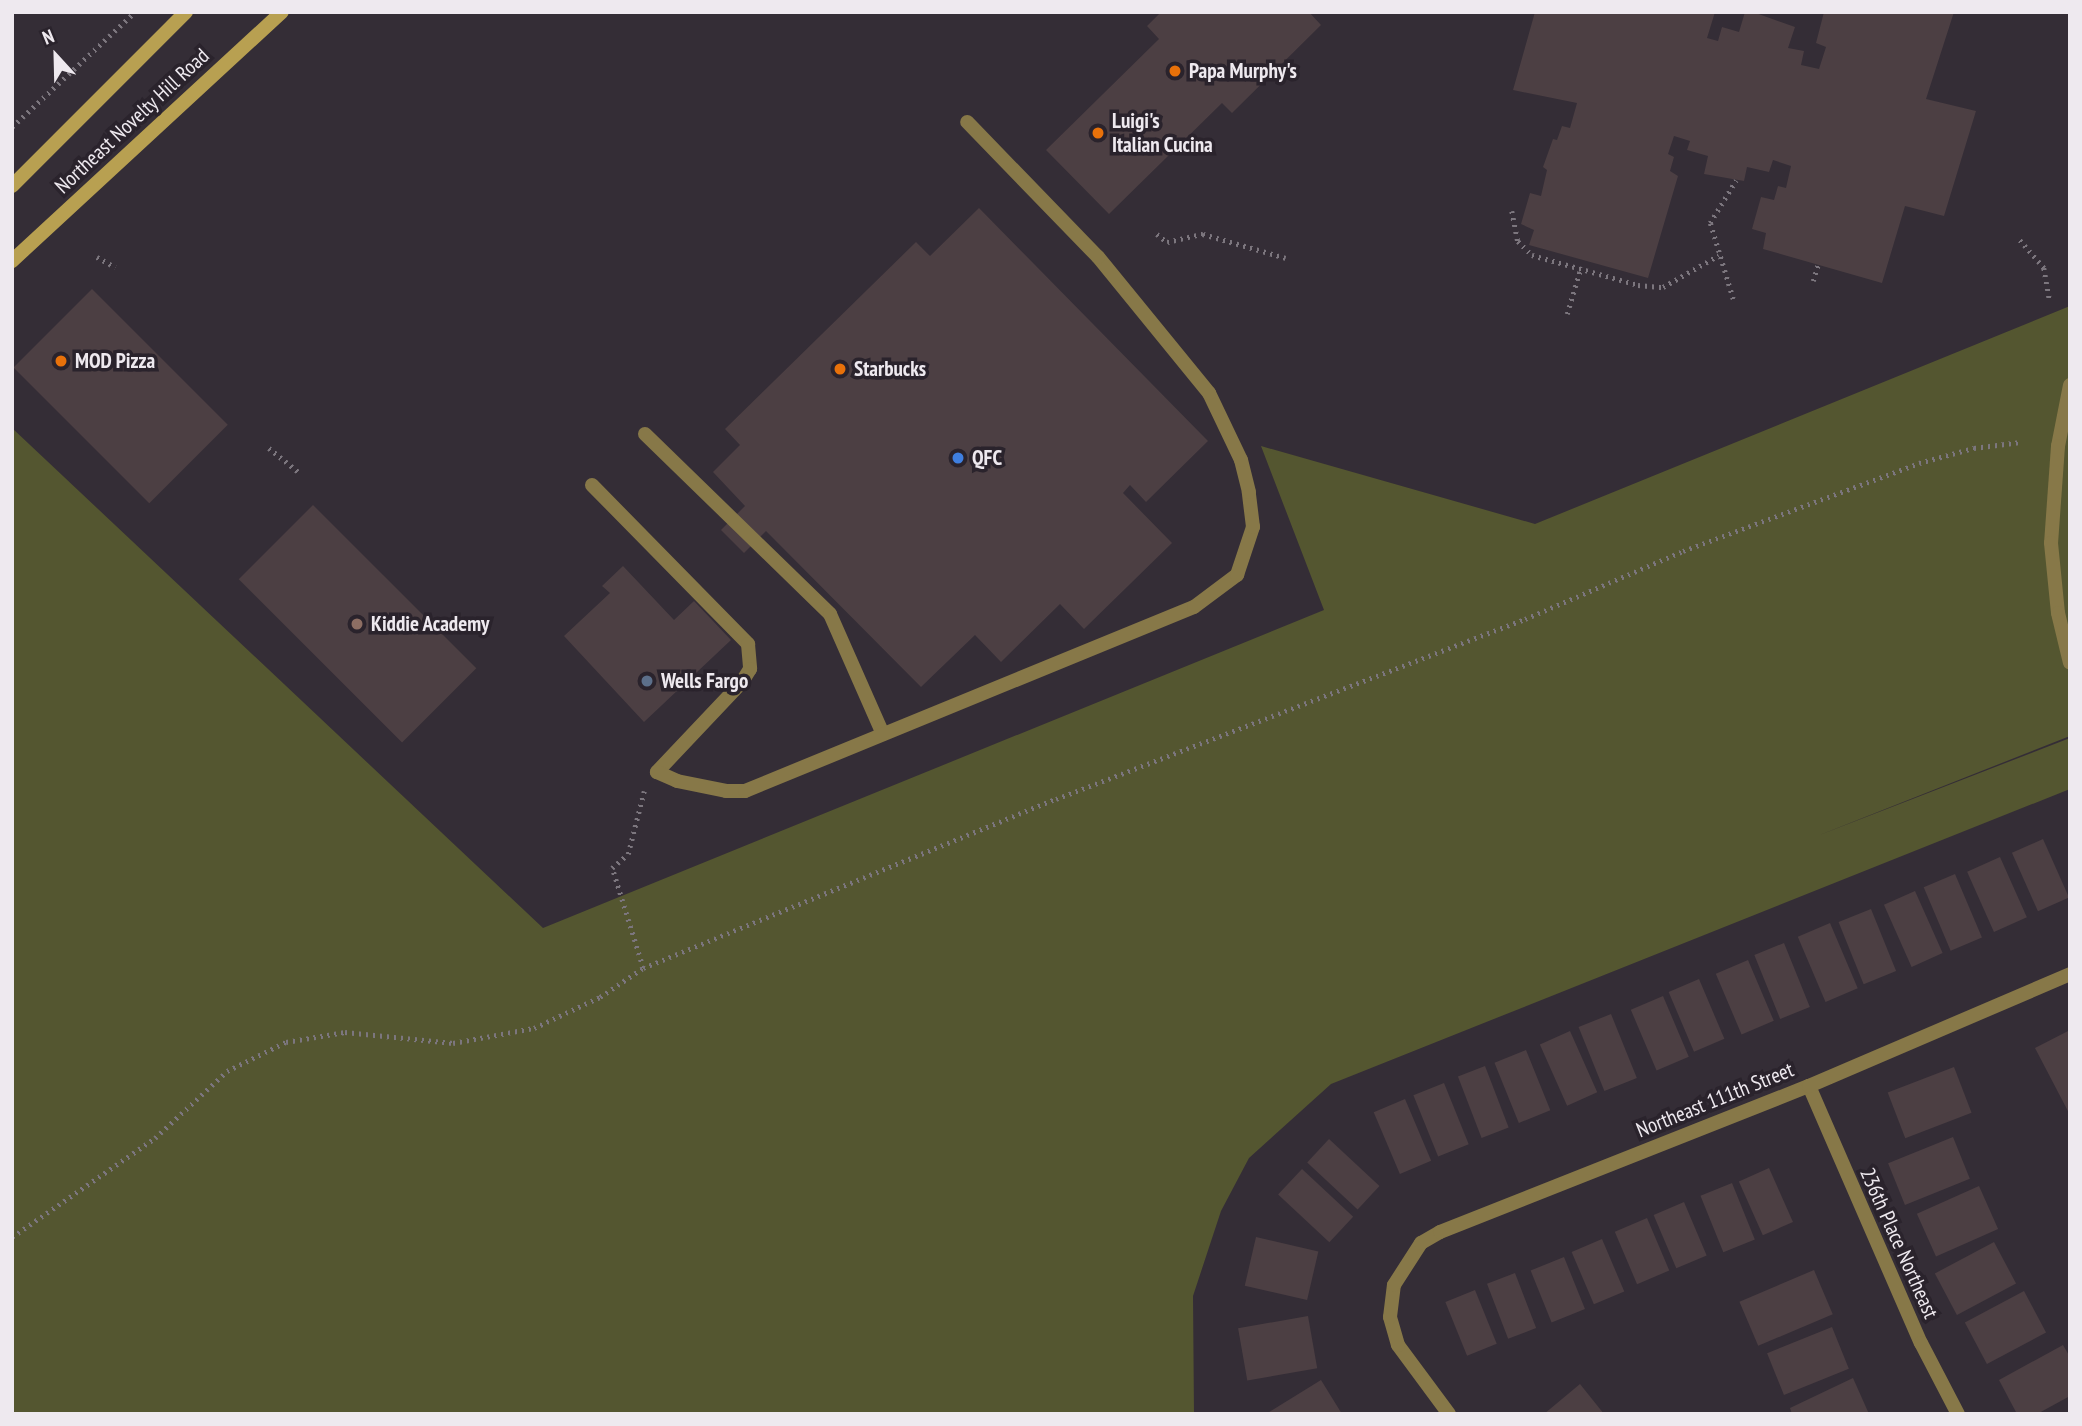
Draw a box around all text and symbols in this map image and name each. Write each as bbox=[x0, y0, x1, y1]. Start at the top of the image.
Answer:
north arrow bbox=[21, 21, 91, 91]
text: N bbox=[39, 23, 57, 50]
street label: Northeast Novelty Hill Road bbox=[50, 43, 214, 199]
place label: Papa Murphy's bbox=[1189, 58, 1297, 84]
marker: Papa Murphy's bbox=[1167, 63, 1183, 79]
place label: Luigi's Italian Cucina bbox=[1112, 108, 1213, 158]
marker: Luigi's Italian Cucina bbox=[1090, 125, 1106, 141]
place label: MOD Pizza bbox=[75, 348, 156, 374]
marker: MOD Pizza bbox=[53, 353, 69, 369]
place label: Starbucks bbox=[854, 356, 926, 382]
marker: Starbucks bbox=[832, 361, 848, 377]
place label: QFC bbox=[972, 445, 1002, 471]
marker: QFC bbox=[950, 450, 966, 466]
place label: Kiddie Academy bbox=[371, 611, 490, 637]
marker: Kiddie Academy bbox=[349, 616, 365, 632]
place label: Wells Fargo bbox=[661, 668, 748, 694]
marker: Wells Fargo bbox=[639, 673, 655, 689]
street label: Northeast 111th Street bbox=[1633, 1057, 1797, 1143]
street label: 236th Place Northeast bbox=[1854, 1164, 1944, 1322]

